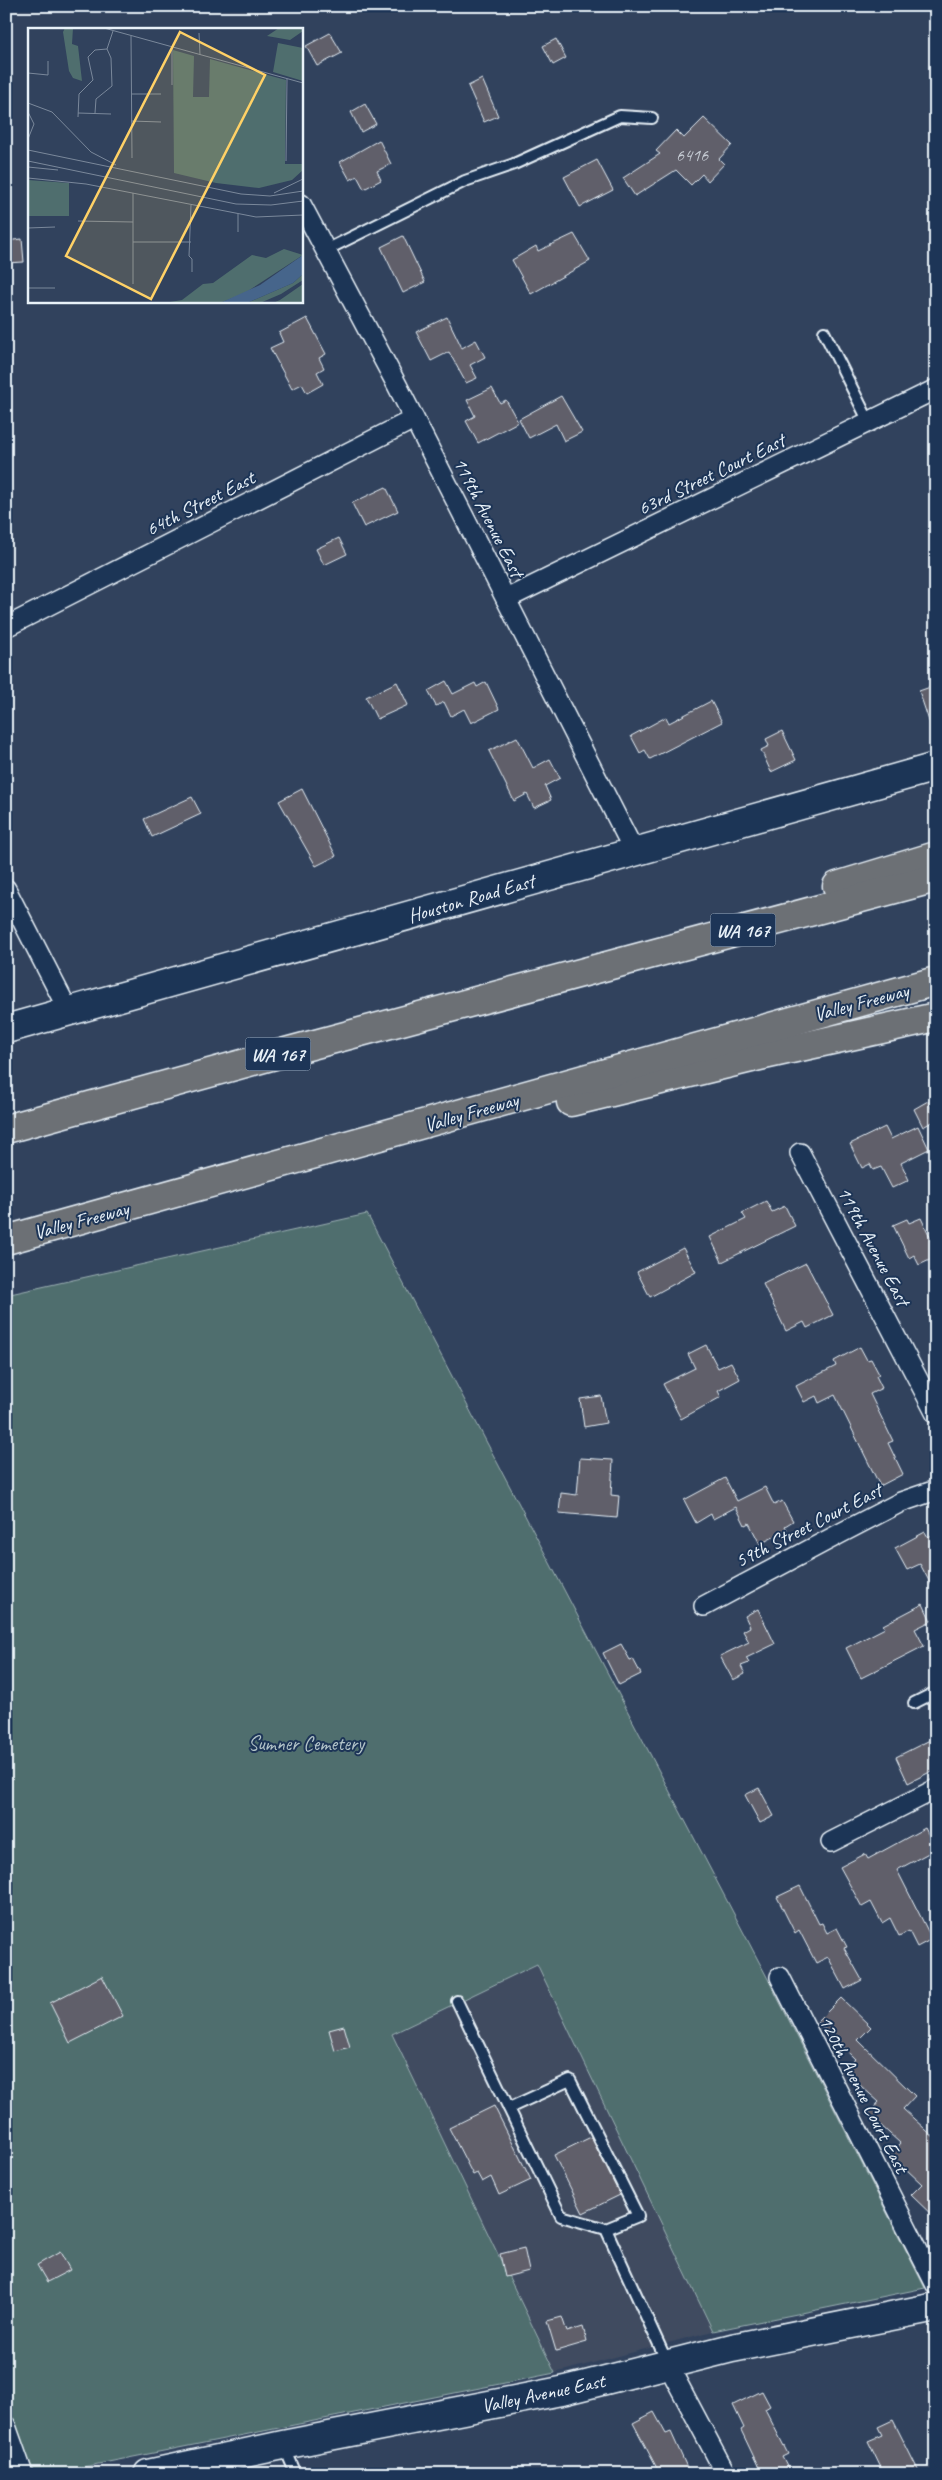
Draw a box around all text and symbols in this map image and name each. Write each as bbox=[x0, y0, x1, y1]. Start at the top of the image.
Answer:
inset map bbox=[28, 28, 302, 302]
house number: 6416 bbox=[676, 144, 709, 166]
street label: 63rd Street Court East bbox=[634, 427, 792, 521]
street label: 119th Avenue East bbox=[448, 453, 531, 584]
street label: 64th Street East bbox=[142, 464, 261, 542]
street label: Houston Road East bbox=[405, 868, 541, 928]
road number: WA 167 bbox=[710, 914, 776, 946]
street label: Valley Freeway bbox=[811, 977, 913, 1027]
road number: WA 167 bbox=[246, 1038, 310, 1070]
street label: Valley Freeway bbox=[421, 1087, 523, 1138]
street label: 119th Avenue East bbox=[832, 1182, 917, 1313]
street label: Valley Freeway bbox=[31, 1195, 133, 1245]
street label: 59th Street Court East bbox=[731, 1476, 889, 1573]
park label: Sumner Cemetery bbox=[248, 1731, 366, 1756]
street label: 120th Avenue Court East bbox=[813, 2011, 915, 2179]
street label: Valley Avenue East bbox=[479, 2368, 609, 2419]

